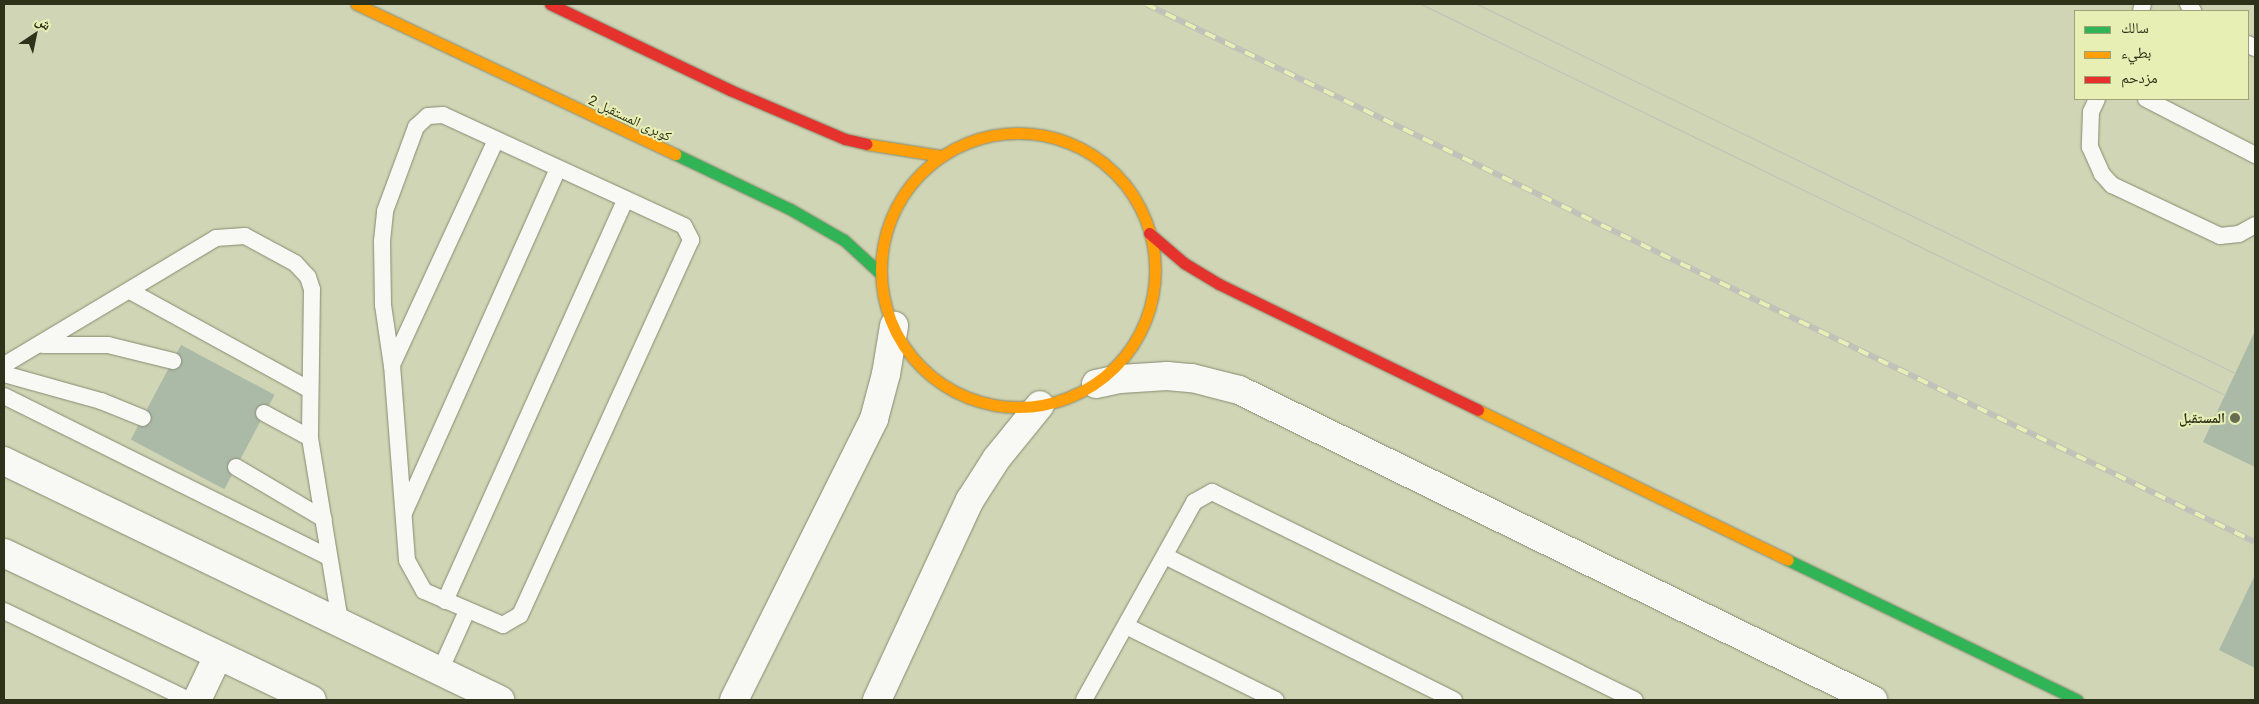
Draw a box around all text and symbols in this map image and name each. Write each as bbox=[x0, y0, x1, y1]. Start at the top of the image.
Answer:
north arrow bbox=[10, 10, 60, 60]
legend bbox=[2074, 10, 2249, 100]
text: ش bbox=[33, 12, 54, 33]
text: سالك bbox=[2121, 19, 2149, 37]
text: بطيء bbox=[2121, 44, 2151, 62]
text: مزدحم bbox=[2121, 69, 2158, 87]
street label: كوبرى المستقبل 2 bbox=[586, 91, 674, 145]
place label: المستقبل bbox=[2179, 410, 2225, 426]
marker: المستقبل bbox=[2229, 412, 2241, 424]

